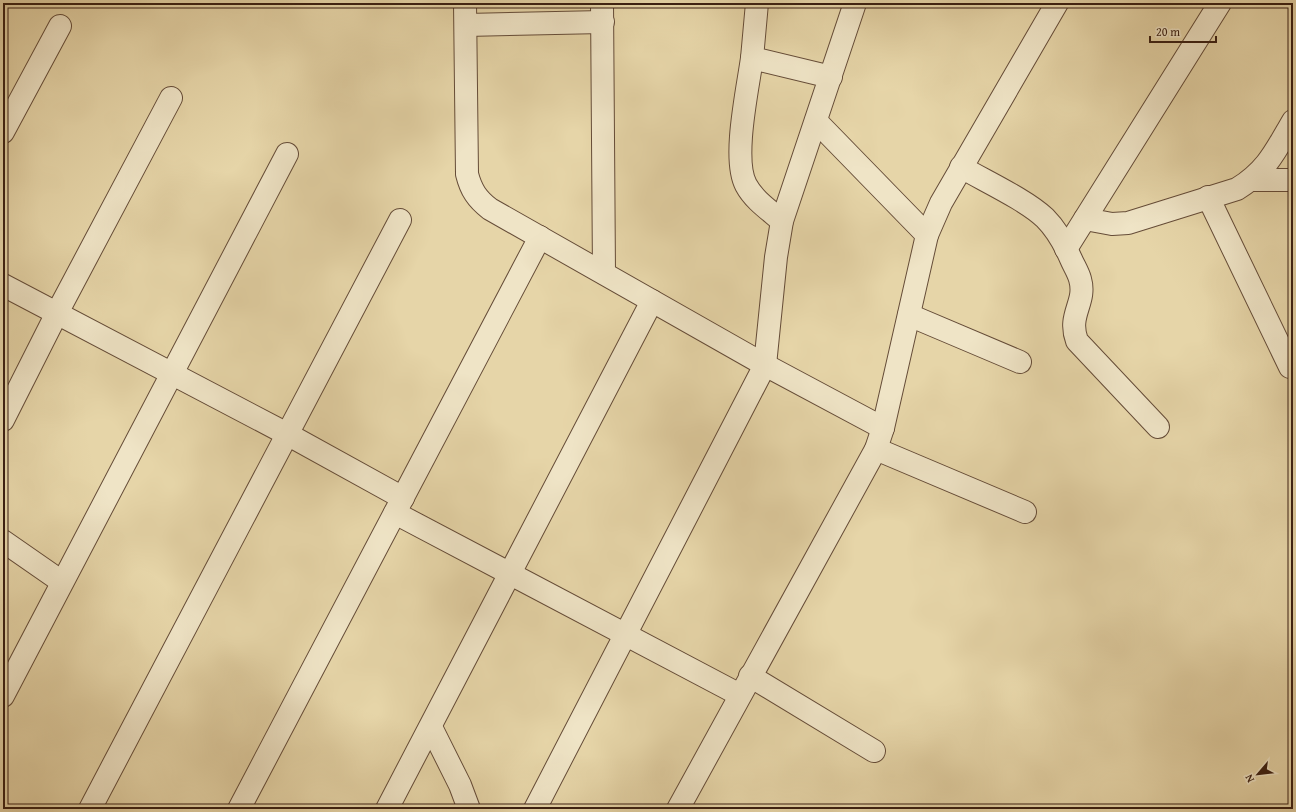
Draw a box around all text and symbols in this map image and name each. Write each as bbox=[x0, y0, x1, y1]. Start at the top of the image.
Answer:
scale bar bbox=[1150, 18, 1216, 44]
text: 20 m bbox=[1156, 23, 1180, 40]
north arrow bbox=[1238, 754, 1278, 794]
text: N bbox=[1240, 771, 1258, 786]

